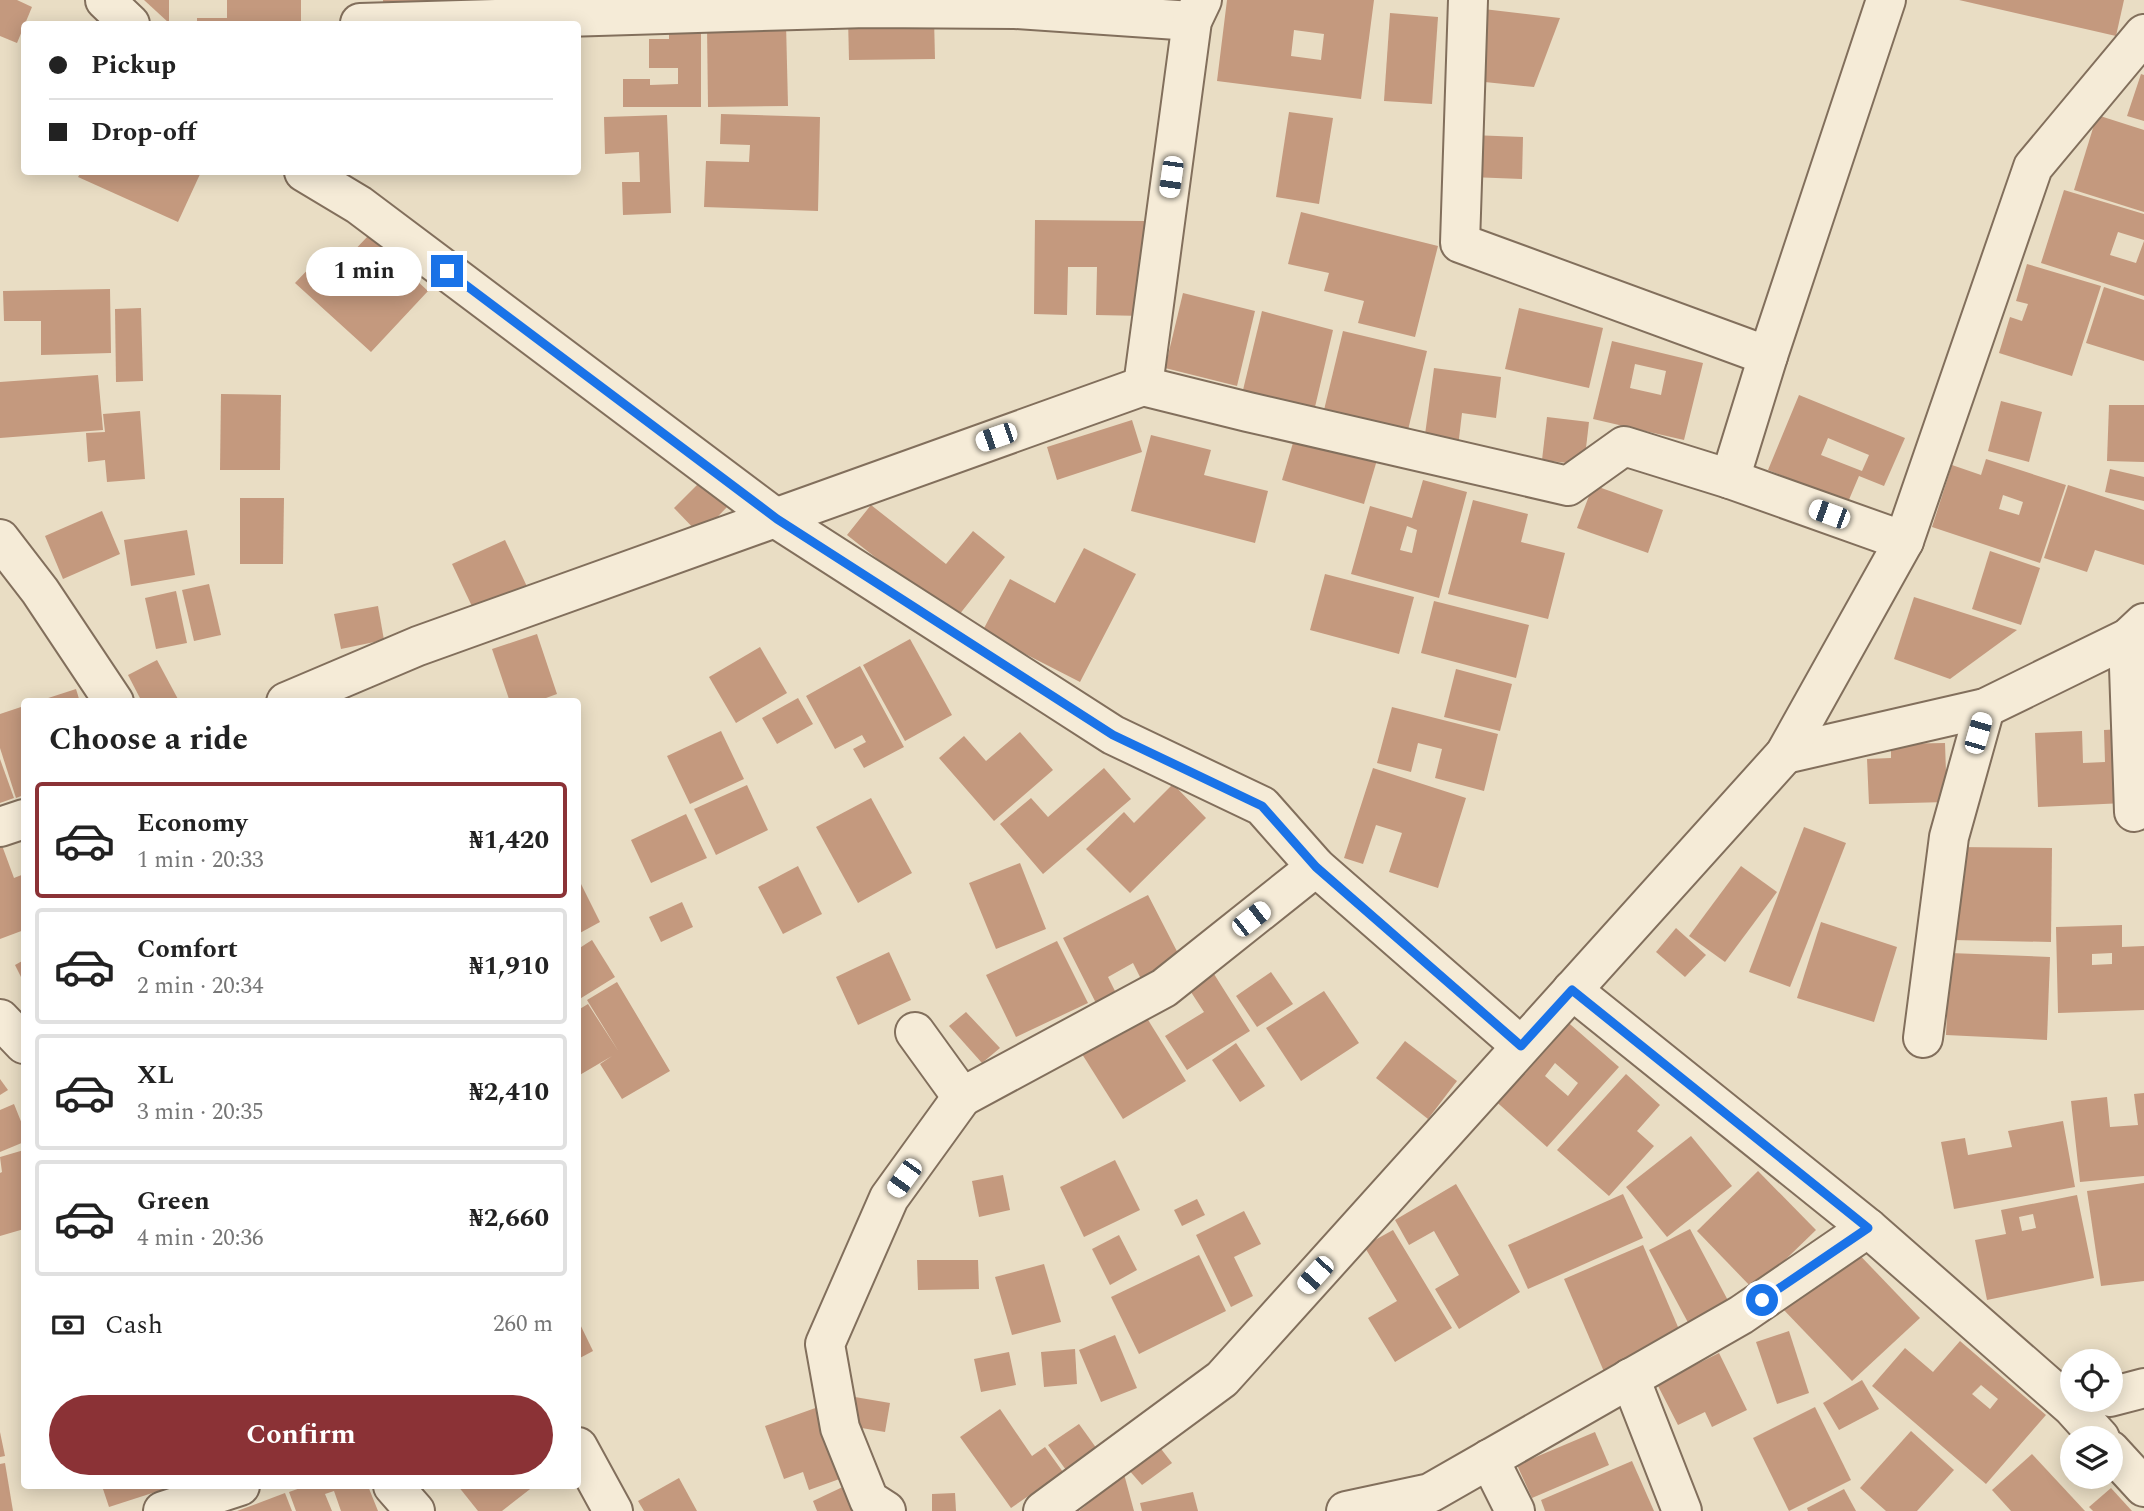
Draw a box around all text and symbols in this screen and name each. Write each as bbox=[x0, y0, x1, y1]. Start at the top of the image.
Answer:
text: Pickup bbox=[91, 45, 176, 85]
text: Drop-off bbox=[91, 112, 196, 152]
car bbox=[1158, 155, 1185, 199]
callout: 1 min bbox=[307, 246, 422, 296]
text: 1 min bbox=[333, 254, 395, 289]
route end bbox=[431, 255, 463, 287]
car bbox=[973, 420, 1020, 454]
car bbox=[1806, 497, 1853, 531]
car bbox=[1963, 710, 1994, 756]
text: Choose a ride bbox=[49, 715, 248, 764]
text: Economy bbox=[137, 803, 247, 843]
icon: car bbox=[53, 809, 116, 872]
text: ₦1,420 bbox=[469, 820, 549, 860]
text: 1 min · 20:33 bbox=[137, 843, 264, 878]
car bbox=[1228, 898, 1275, 940]
text: Comfort bbox=[137, 929, 238, 969]
icon: car bbox=[53, 935, 116, 998]
text: ₦1,910 bbox=[469, 946, 549, 986]
text: 2 min · 20:34 bbox=[137, 969, 264, 1004]
text: XL bbox=[137, 1055, 174, 1095]
icon: car bbox=[53, 1061, 116, 1124]
text: ₦2,410 bbox=[469, 1072, 549, 1112]
text: 3 min · 20:35 bbox=[137, 1095, 264, 1130]
car bbox=[884, 1155, 925, 1201]
text: Green bbox=[137, 1181, 210, 1221]
icon: car bbox=[53, 1187, 116, 1250]
text: ₦2,660 bbox=[469, 1198, 549, 1238]
text: 4 min · 20:36 bbox=[137, 1221, 264, 1256]
car bbox=[1294, 1252, 1337, 1298]
route start bbox=[1746, 1284, 1778, 1316]
text: Cash bbox=[105, 1305, 163, 1345]
icon: cash bbox=[49, 1306, 87, 1344]
text: 260 m bbox=[493, 1307, 553, 1342]
map controls bbox=[2060, 1349, 2123, 1489]
button: locate bbox=[2060, 1349, 2123, 1412]
button: Confirm bbox=[49, 1395, 553, 1475]
button: layers bbox=[2060, 1426, 2123, 1489]

